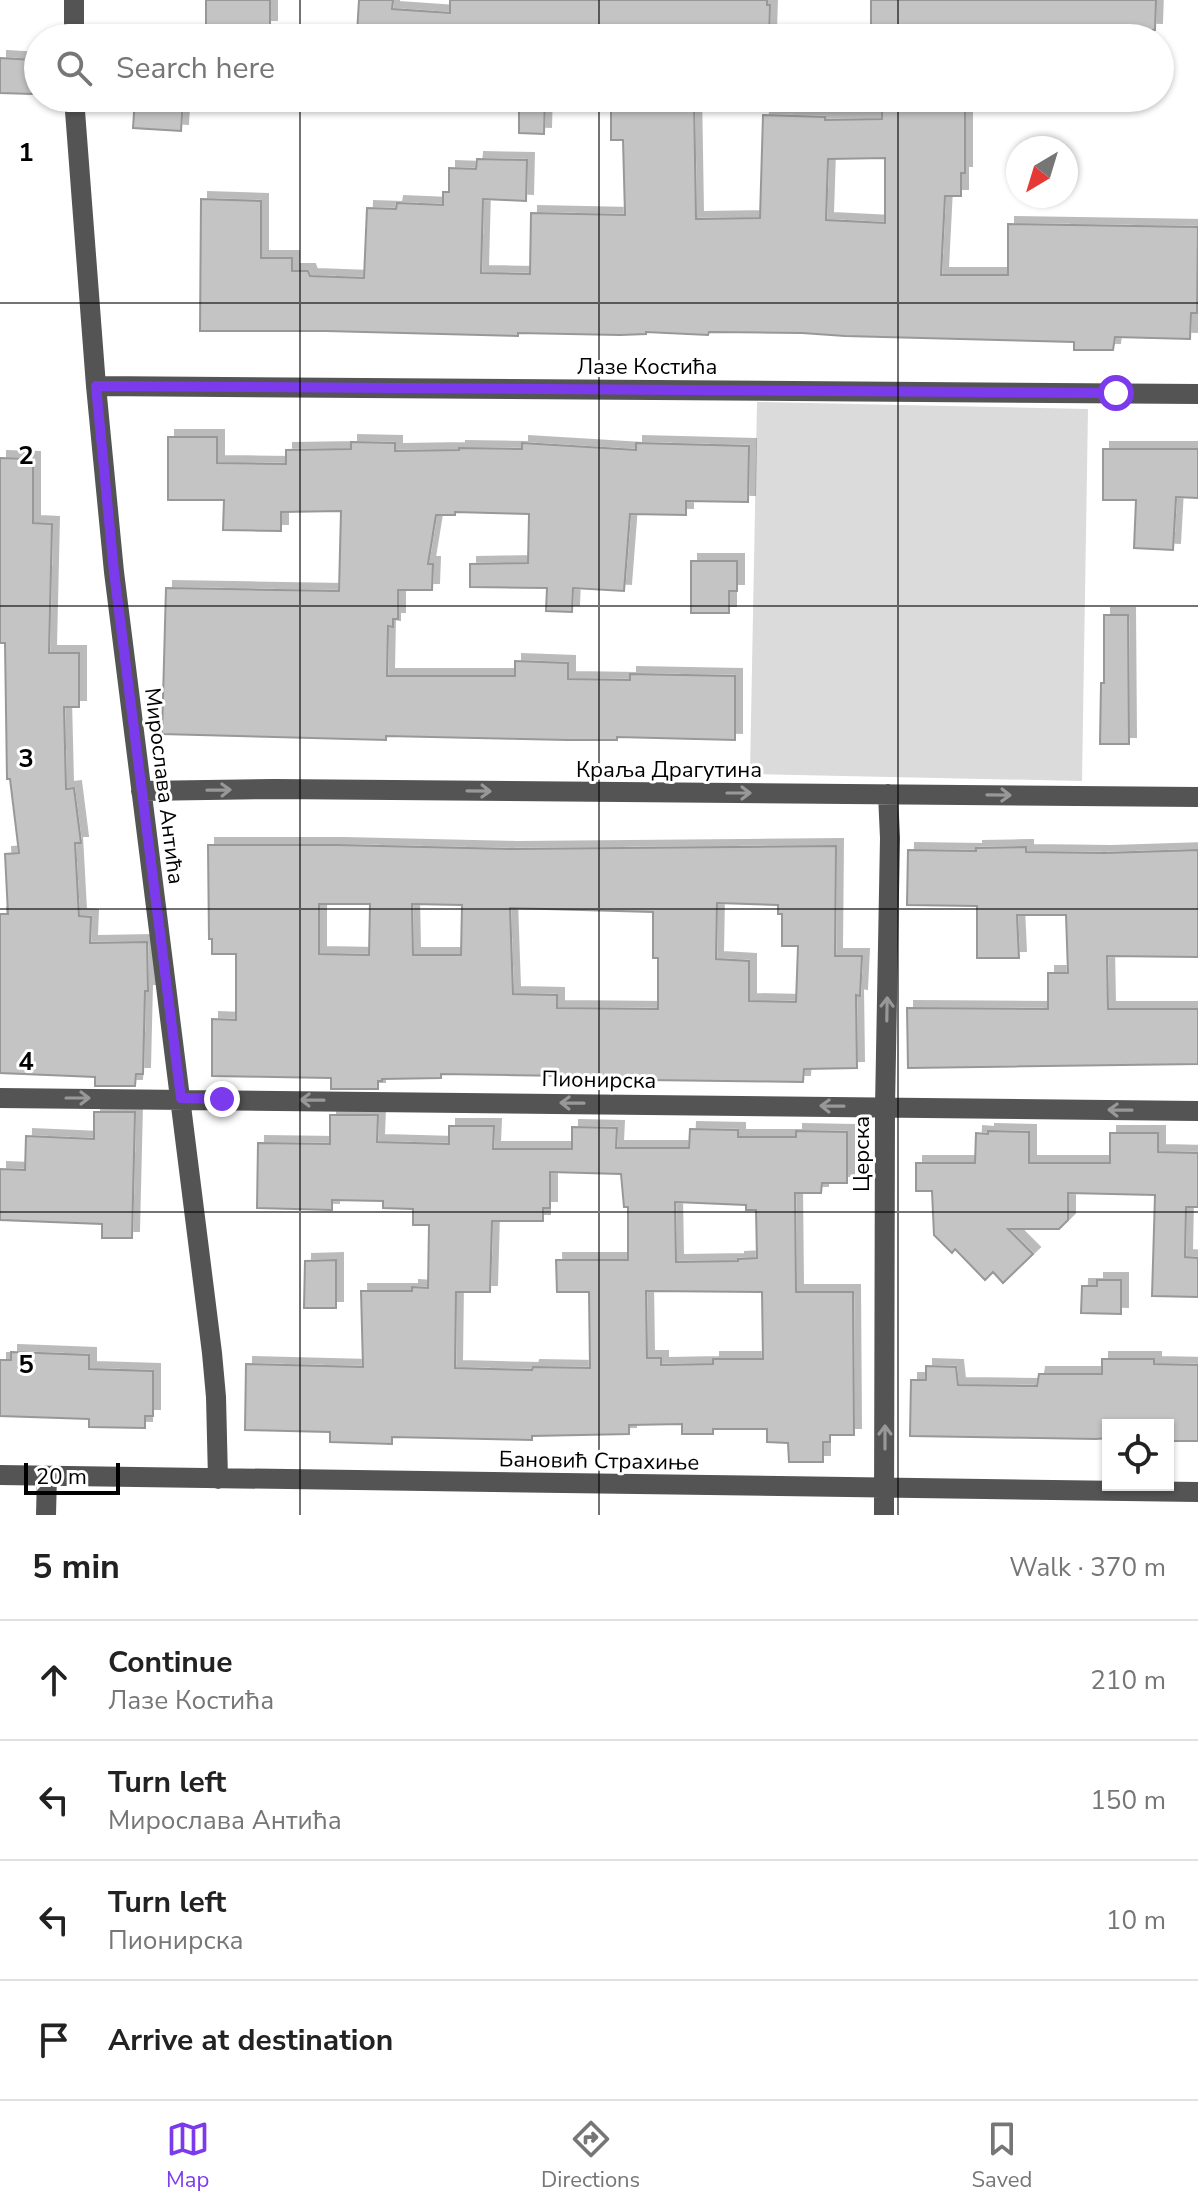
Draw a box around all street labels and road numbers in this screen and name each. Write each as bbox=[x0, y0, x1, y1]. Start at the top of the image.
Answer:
street label: Лазе Костића bbox=[577, 352, 717, 382]
street label: Мирослава Антића bbox=[137, 686, 191, 886]
street label: Краља Драгутина bbox=[576, 755, 762, 785]
street label: Пионирска bbox=[541, 1064, 657, 1096]
street label: Церска bbox=[847, 1116, 877, 1192]
street label: Бановић Страхиње bbox=[499, 1444, 699, 1478]

